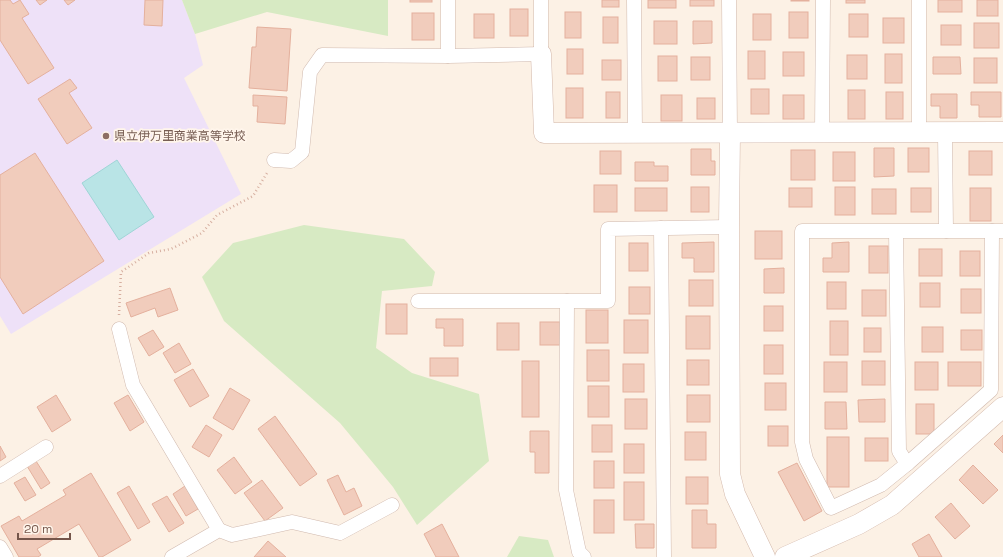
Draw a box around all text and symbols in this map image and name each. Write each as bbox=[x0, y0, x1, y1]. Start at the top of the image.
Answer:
place label: 県立伊万里商業高等学校 bbox=[114, 128, 246, 144]
marker: 県立伊万里商業高等学校 bbox=[101, 131, 111, 141]
scale bar bbox=[18, 515, 70, 541]
text: 20 m bbox=[24, 521, 52, 537]

